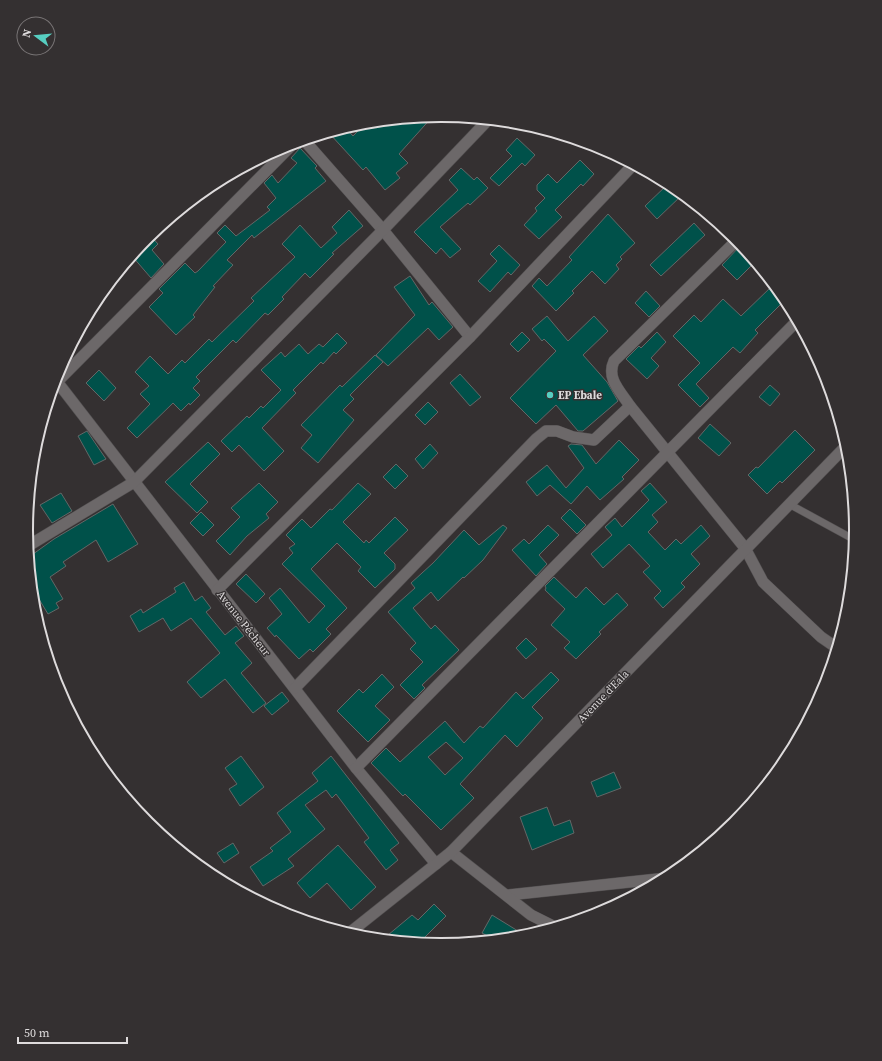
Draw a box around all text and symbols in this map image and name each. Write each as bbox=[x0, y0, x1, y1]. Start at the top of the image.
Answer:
north arrow bbox=[16, 16, 56, 56]
text: N bbox=[19, 27, 35, 39]
place label: EP Ebale bbox=[558, 388, 602, 403]
marker: EP Ebale bbox=[545, 390, 555, 400]
street label: Avenue Pêcheur bbox=[213, 588, 274, 659]
street label: Avenue d'Eala bbox=[574, 667, 633, 726]
scale bar bbox=[18, 1019, 127, 1045]
text: 50 m bbox=[24, 1025, 50, 1041]

